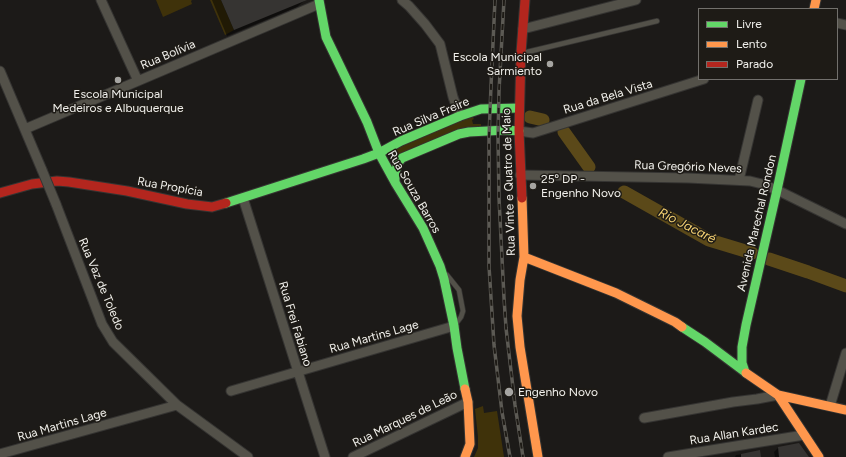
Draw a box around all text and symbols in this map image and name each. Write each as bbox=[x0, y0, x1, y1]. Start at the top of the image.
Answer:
legend bbox=[698, 8, 838, 80]
text: Livre bbox=[736, 17, 762, 31]
street label: Rua Bolívia bbox=[138, 37, 198, 73]
text: Lento bbox=[736, 37, 767, 51]
place label: Escola Municipal Sarmiento bbox=[453, 50, 542, 78]
text: Parado bbox=[736, 57, 773, 71]
marker: Escola Municipal Sarmiento bbox=[545, 59, 555, 69]
marker: Escola Municipal Medeiros e Albuquerque bbox=[113, 75, 123, 85]
street label: Rua da Bela Vista bbox=[562, 77, 654, 117]
place label: Escola Municipal Medeiros e Albuquerque bbox=[52, 87, 184, 115]
street label: Rua Silva Freire bbox=[391, 94, 471, 140]
street label: Rua Vinte e Quatro de Maio bbox=[499, 108, 519, 256]
street label: Rua Souza Barros bbox=[384, 148, 444, 236]
street label: Avenida Marechal Rondon bbox=[734, 153, 780, 293]
street label: Rua Gregório Neves bbox=[634, 158, 742, 176]
place label: 25º DP - Engenho Novo bbox=[541, 172, 621, 200]
street label: Rua Propícia bbox=[136, 174, 204, 200]
marker: 25º DP - Engenho Novo bbox=[528, 181, 538, 191]
water label: Rio Jacaré bbox=[656, 205, 718, 247]
street label: Rua Vaz de Toledo bbox=[75, 236, 127, 332]
street label: Rua Frei Fabiano bbox=[275, 280, 315, 368]
street label: Rua Martins Lage bbox=[328, 317, 420, 357]
place label: Engenho Novo bbox=[518, 385, 598, 399]
marker: Engenho Novo bbox=[503, 386, 515, 398]
street label: Rua Marques de Leão bbox=[350, 387, 460, 451]
street label: Rua Martins Lage bbox=[16, 405, 108, 445]
street label: Rua Allan Kardec bbox=[688, 420, 780, 448]

